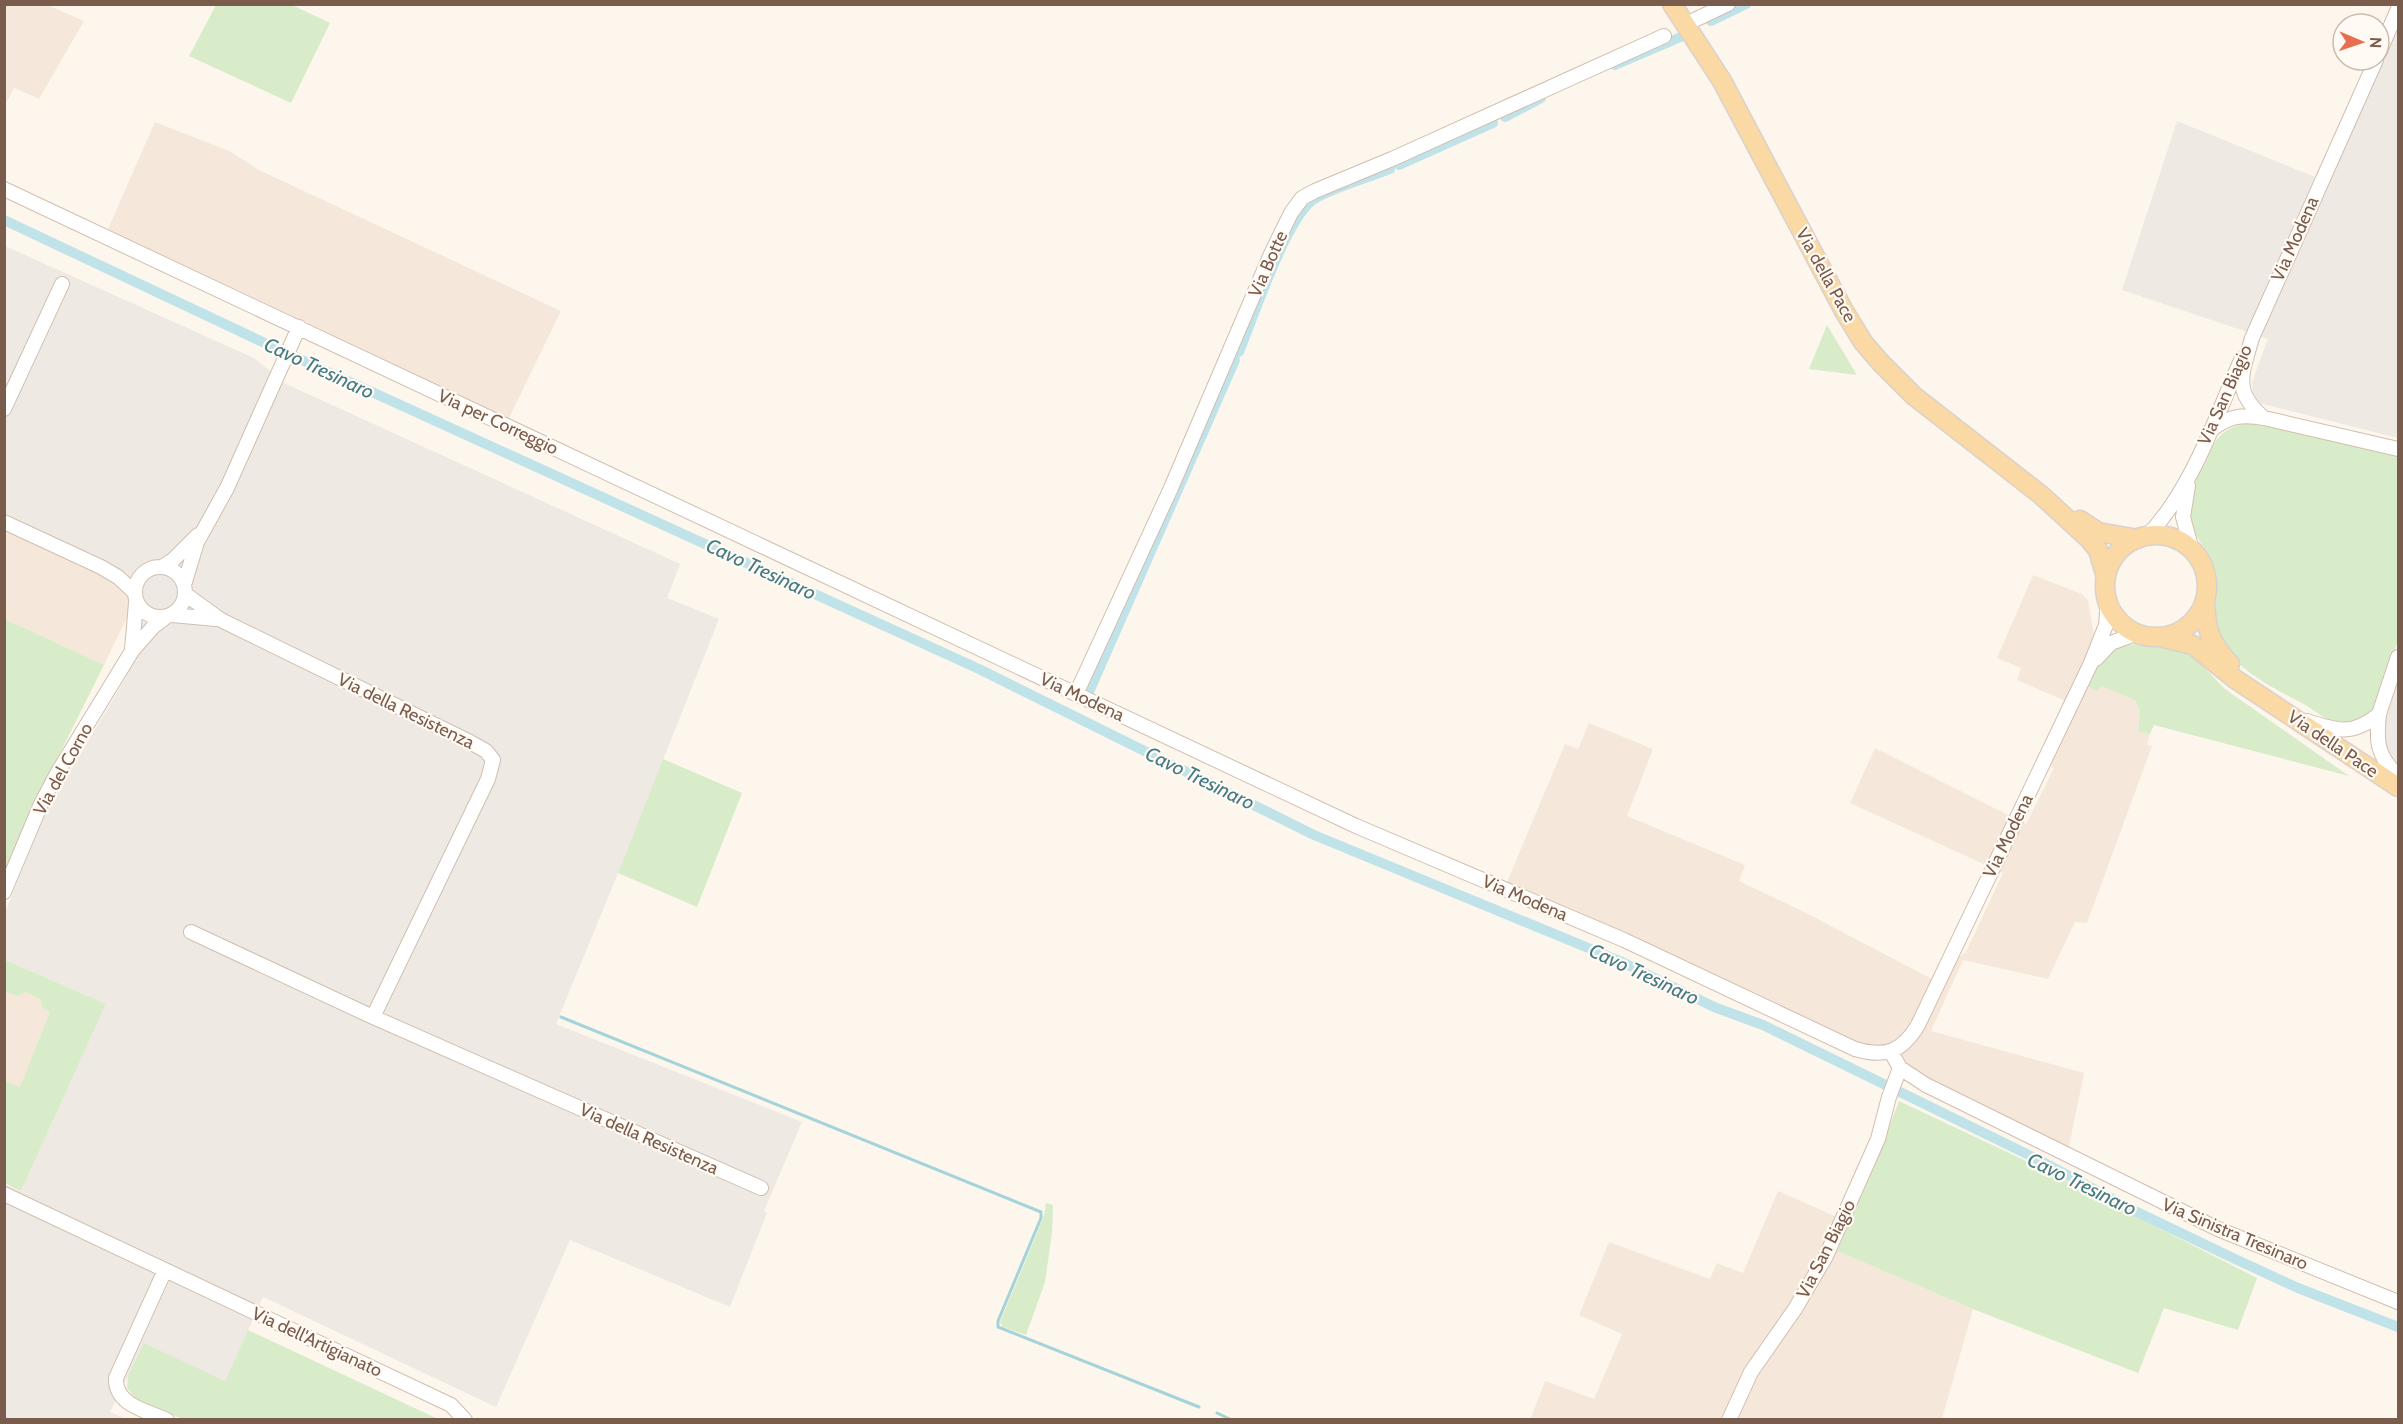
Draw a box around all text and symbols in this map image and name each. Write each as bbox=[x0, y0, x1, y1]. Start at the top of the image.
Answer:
north arrow bbox=[2331, 12, 2391, 72]
text: N bbox=[2366, 37, 2385, 48]
street label: Via Modena bbox=[2267, 193, 2324, 285]
street label: Via della Pace bbox=[1791, 224, 1861, 326]
street label: Via Botte bbox=[1244, 228, 1292, 300]
water label: Cavo Tresinaro bbox=[260, 332, 378, 404]
street label: Via San Biagio bbox=[2193, 341, 2257, 449]
street label: Via per Correggio bbox=[434, 384, 562, 460]
water label: Cavo Tresinaro bbox=[702, 533, 820, 605]
street label: Via della Resistenza bbox=[334, 668, 478, 754]
street label: Via Modena bbox=[1036, 668, 1128, 726]
street label: Via della Pace bbox=[2283, 706, 2383, 782]
street label: Via del Corno bbox=[29, 719, 97, 819]
water label: Cavo Tresinaro bbox=[1142, 741, 1258, 815]
street label: Via Modena bbox=[1978, 790, 2038, 881]
street label: Via Modena bbox=[1479, 870, 1571, 926]
water label: Cavo Tresinaro bbox=[1585, 938, 1703, 1010]
street label: Via della Resistenza bbox=[576, 1099, 722, 1180]
water label: Cavo Tresinaro bbox=[2024, 1147, 2140, 1221]
street label: Via Sinistra Tresinaro bbox=[2159, 1193, 2311, 1275]
street label: Via San Biagio bbox=[1792, 1196, 1860, 1302]
street label: Via dell'Artigianato bbox=[248, 1302, 386, 1382]

